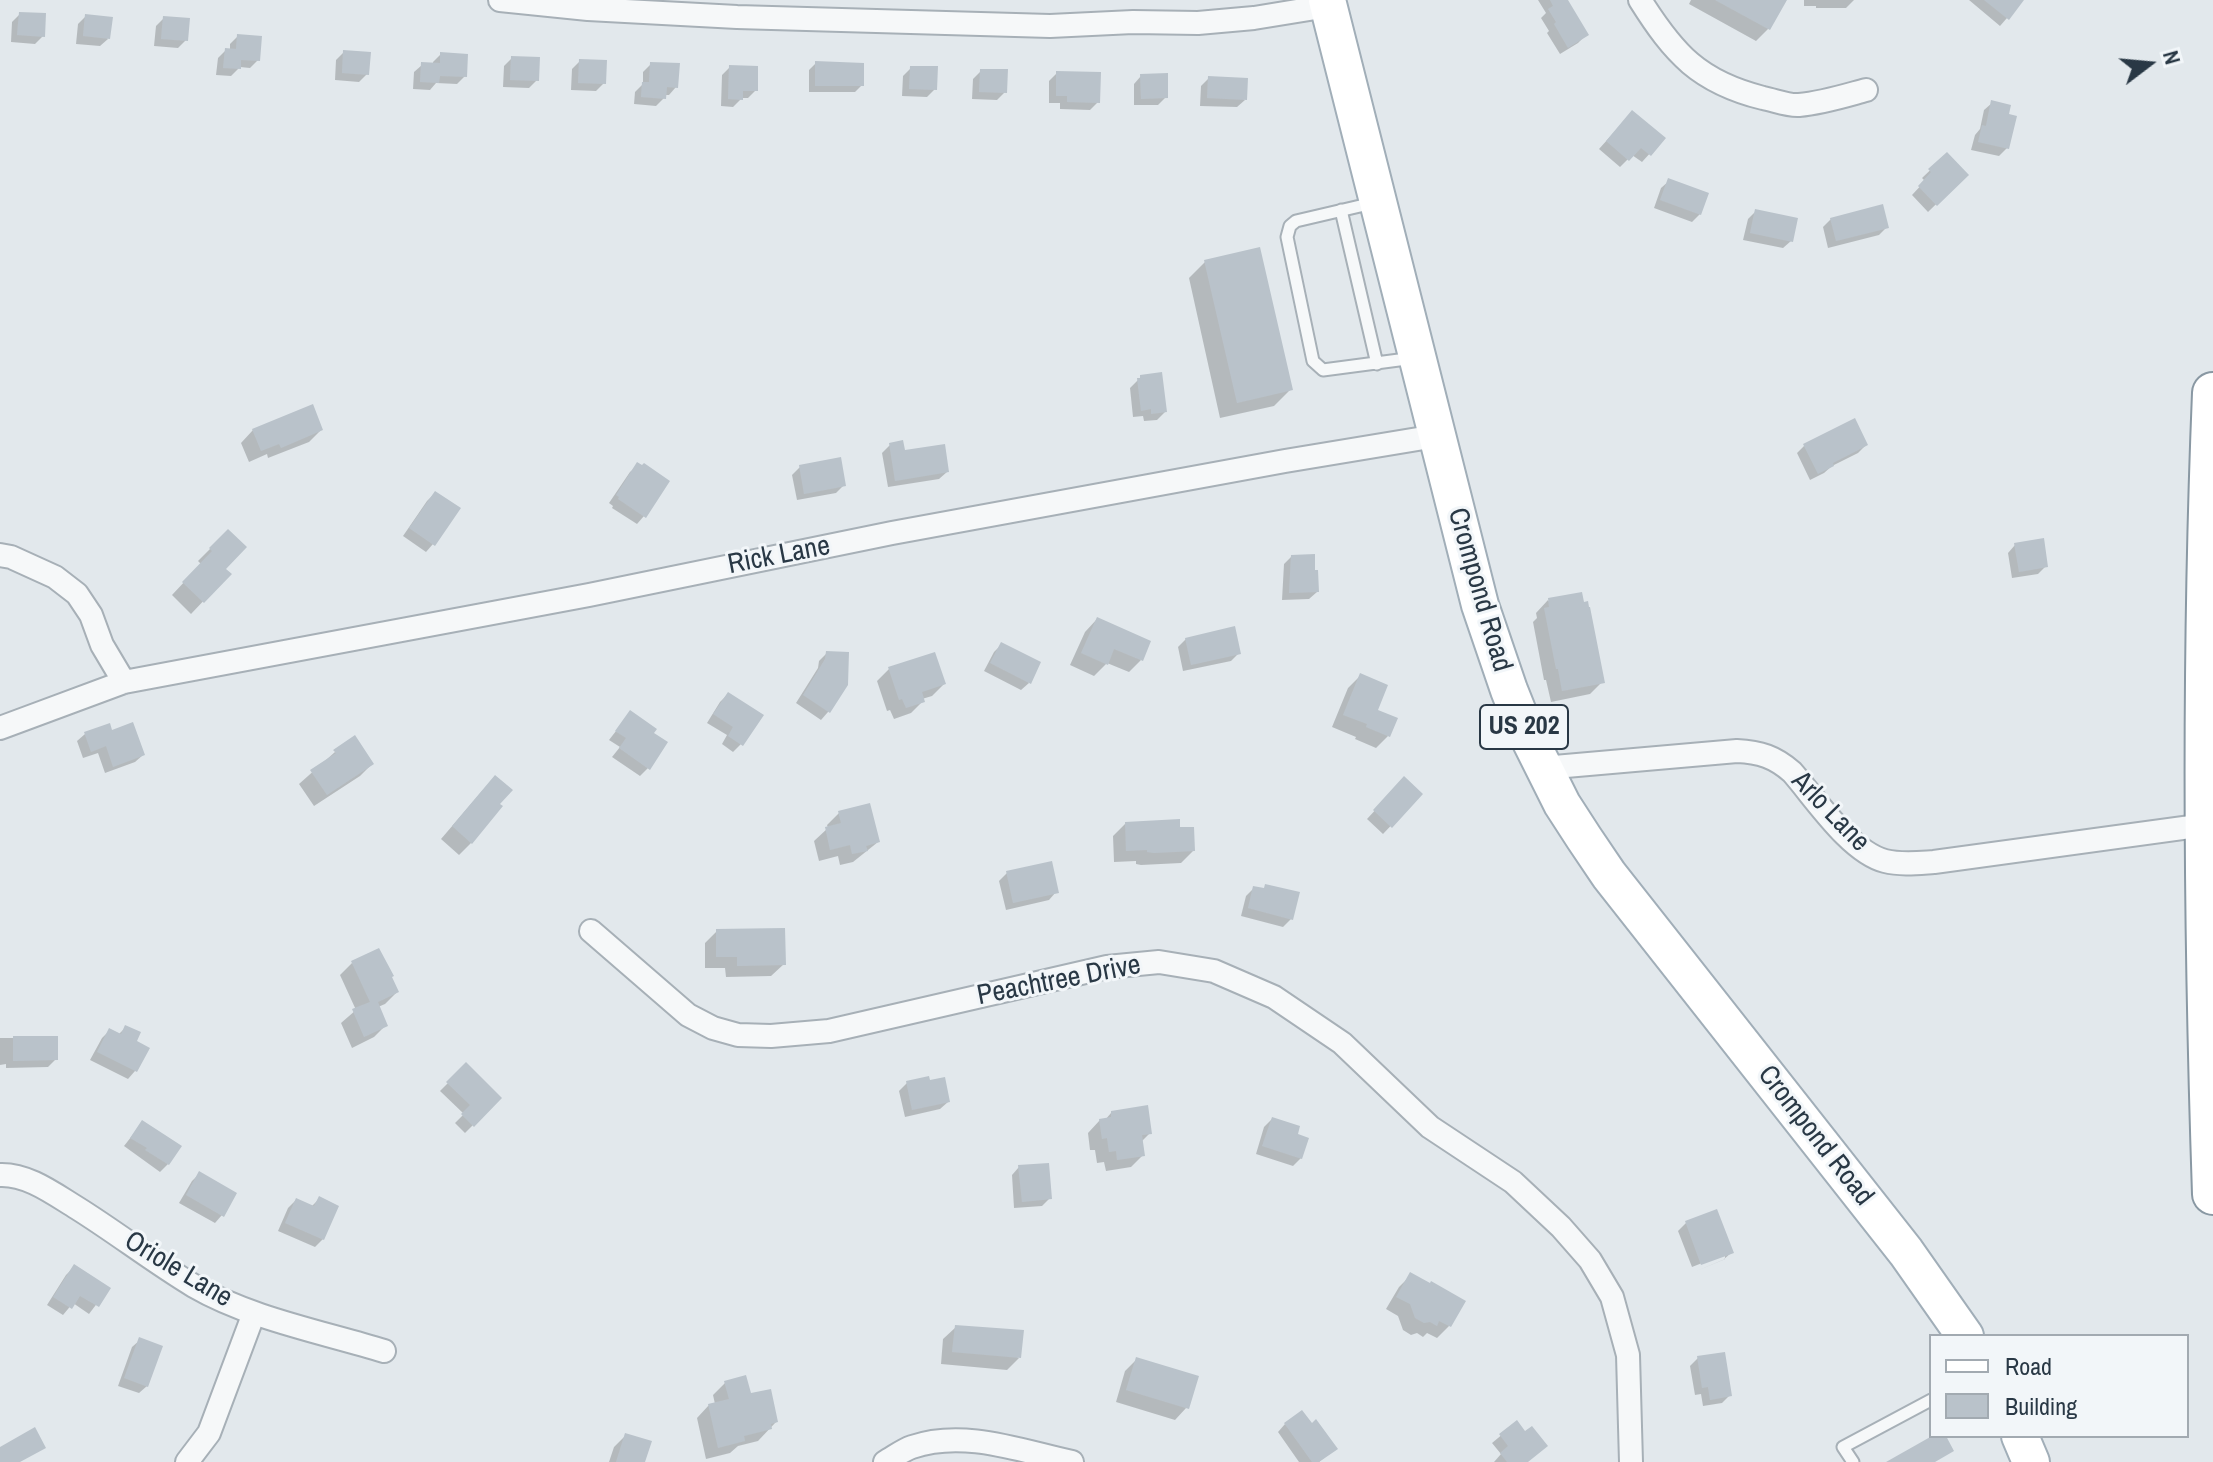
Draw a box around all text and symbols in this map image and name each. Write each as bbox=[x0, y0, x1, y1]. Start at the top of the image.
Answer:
north arrow bbox=[2109, 24, 2189, 104]
text: N bbox=[2156, 47, 2188, 68]
street label: Crompond Road bbox=[1440, 504, 1518, 676]
street label: Rick Lane bbox=[725, 530, 833, 582]
road number: US 202 bbox=[1480, 705, 1568, 749]
street label: Arlo Lane bbox=[1784, 765, 1876, 859]
street label: Peachtree Drive bbox=[974, 949, 1144, 1013]
street label: Crompond Road bbox=[1750, 1059, 1880, 1213]
street label: Oriole Lane bbox=[118, 1225, 238, 1315]
legend bbox=[1929, 1334, 2189, 1438]
text: Road bbox=[2005, 1350, 2052, 1382]
text: Building bbox=[2005, 1390, 2077, 1422]

